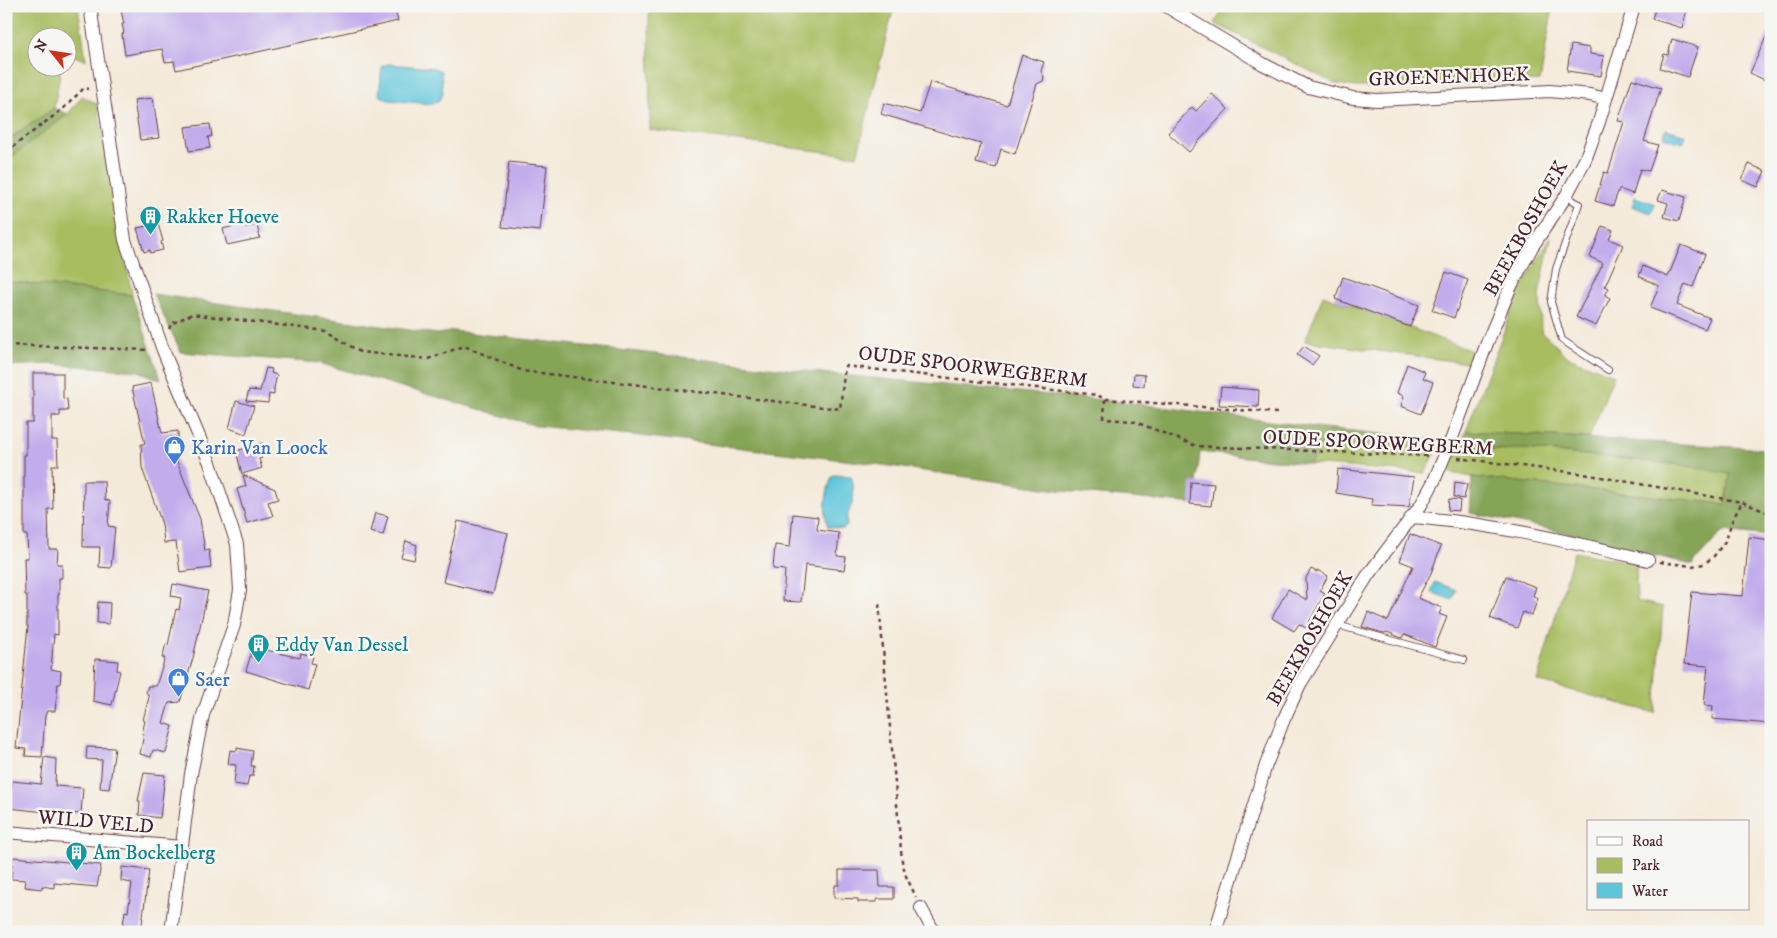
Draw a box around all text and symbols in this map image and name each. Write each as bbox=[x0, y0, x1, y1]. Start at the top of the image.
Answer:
north arrow bbox=[28, 28, 78, 78]
text: N bbox=[31, 36, 53, 55]
street label: GROENENHOEK bbox=[1368, 62, 1530, 93]
street label: BEEKBOSHOEK bbox=[1479, 157, 1574, 301]
building icon: Rakker Hoeve bbox=[138, 204, 162, 235]
place label: Rakker Hoeve bbox=[166, 205, 279, 230]
street label: OUDE SPOORWEGBERM bbox=[857, 341, 1089, 394]
street label: OUDE SPOORWEGBERM bbox=[1262, 425, 1494, 462]
shop icon: Karin Van Loock bbox=[163, 435, 187, 466]
place label: Karin Van Loock bbox=[191, 436, 328, 461]
street label: BEEKBOSHOEK bbox=[1262, 567, 1359, 710]
building icon: Eddy Van Dessel bbox=[247, 632, 271, 663]
place label: Eddy Van Dessel bbox=[275, 633, 408, 658]
shop icon: Saer bbox=[167, 667, 191, 698]
place label: Saer bbox=[195, 668, 230, 693]
street label: WILD VELD bbox=[36, 805, 155, 840]
legend bbox=[1587, 820, 1750, 910]
text: Road bbox=[1632, 832, 1664, 851]
building icon: Am Bockelberg bbox=[65, 840, 89, 871]
place label: Am Bockelberg bbox=[93, 841, 215, 866]
text: Park bbox=[1632, 856, 1661, 875]
text: Water bbox=[1631, 882, 1668, 901]

